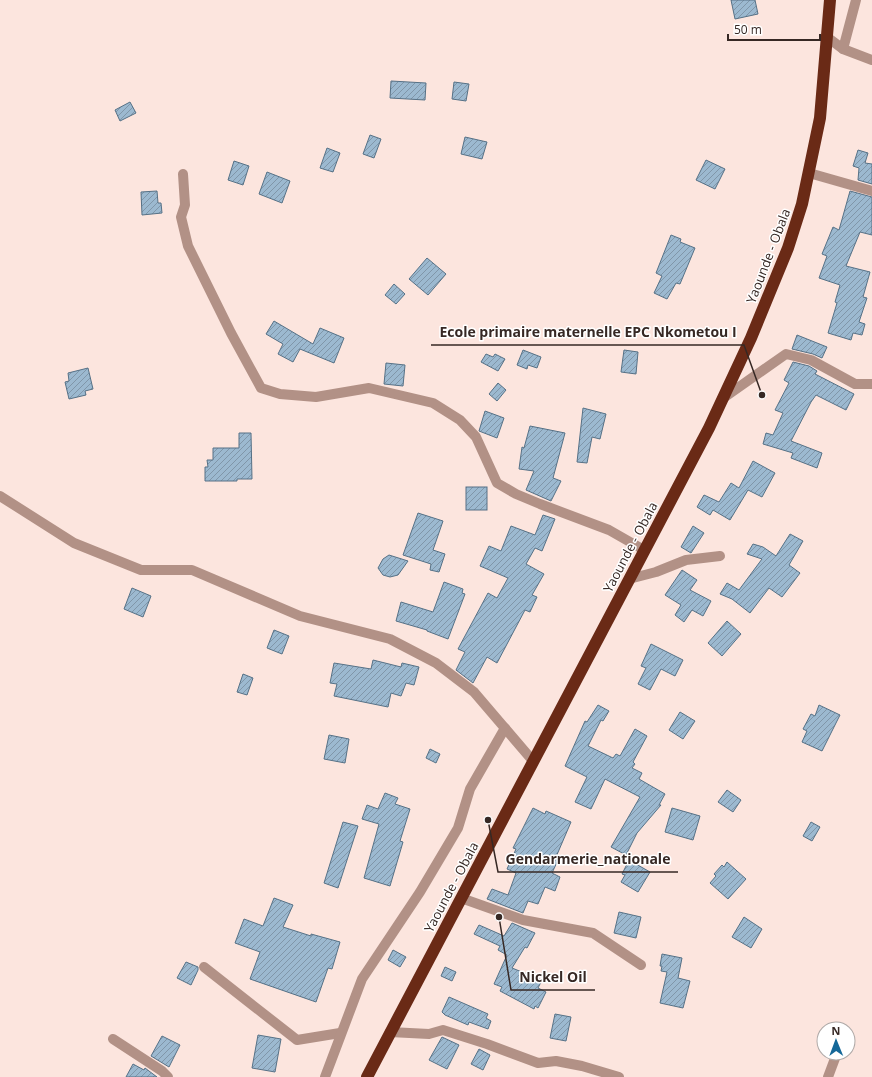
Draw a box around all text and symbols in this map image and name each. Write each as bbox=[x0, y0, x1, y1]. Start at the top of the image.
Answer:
scale bar bbox=[728, 16, 820, 42]
text: 50 m bbox=[734, 21, 762, 38]
street label: Yaounde - Obala bbox=[742, 206, 794, 306]
callout: Ecole primaire maternelle EPC Nkometou I bbox=[431, 319, 744, 345]
text: Ecole primaire maternelle EPC Nkometou I bbox=[439, 322, 737, 341]
street label: Yaounde - Obala bbox=[599, 499, 661, 595]
street label: Yaounde - Obala bbox=[420, 839, 482, 935]
callout: Gendarmerie_nationale bbox=[498, 846, 678, 872]
text: Gendarmerie_nationale bbox=[506, 849, 670, 868]
callout: Nickel Oil bbox=[511, 964, 595, 990]
text: Nickel Oil bbox=[519, 967, 587, 986]
north arrow bbox=[816, 1021, 856, 1061]
text: N bbox=[831, 1023, 840, 1038]

